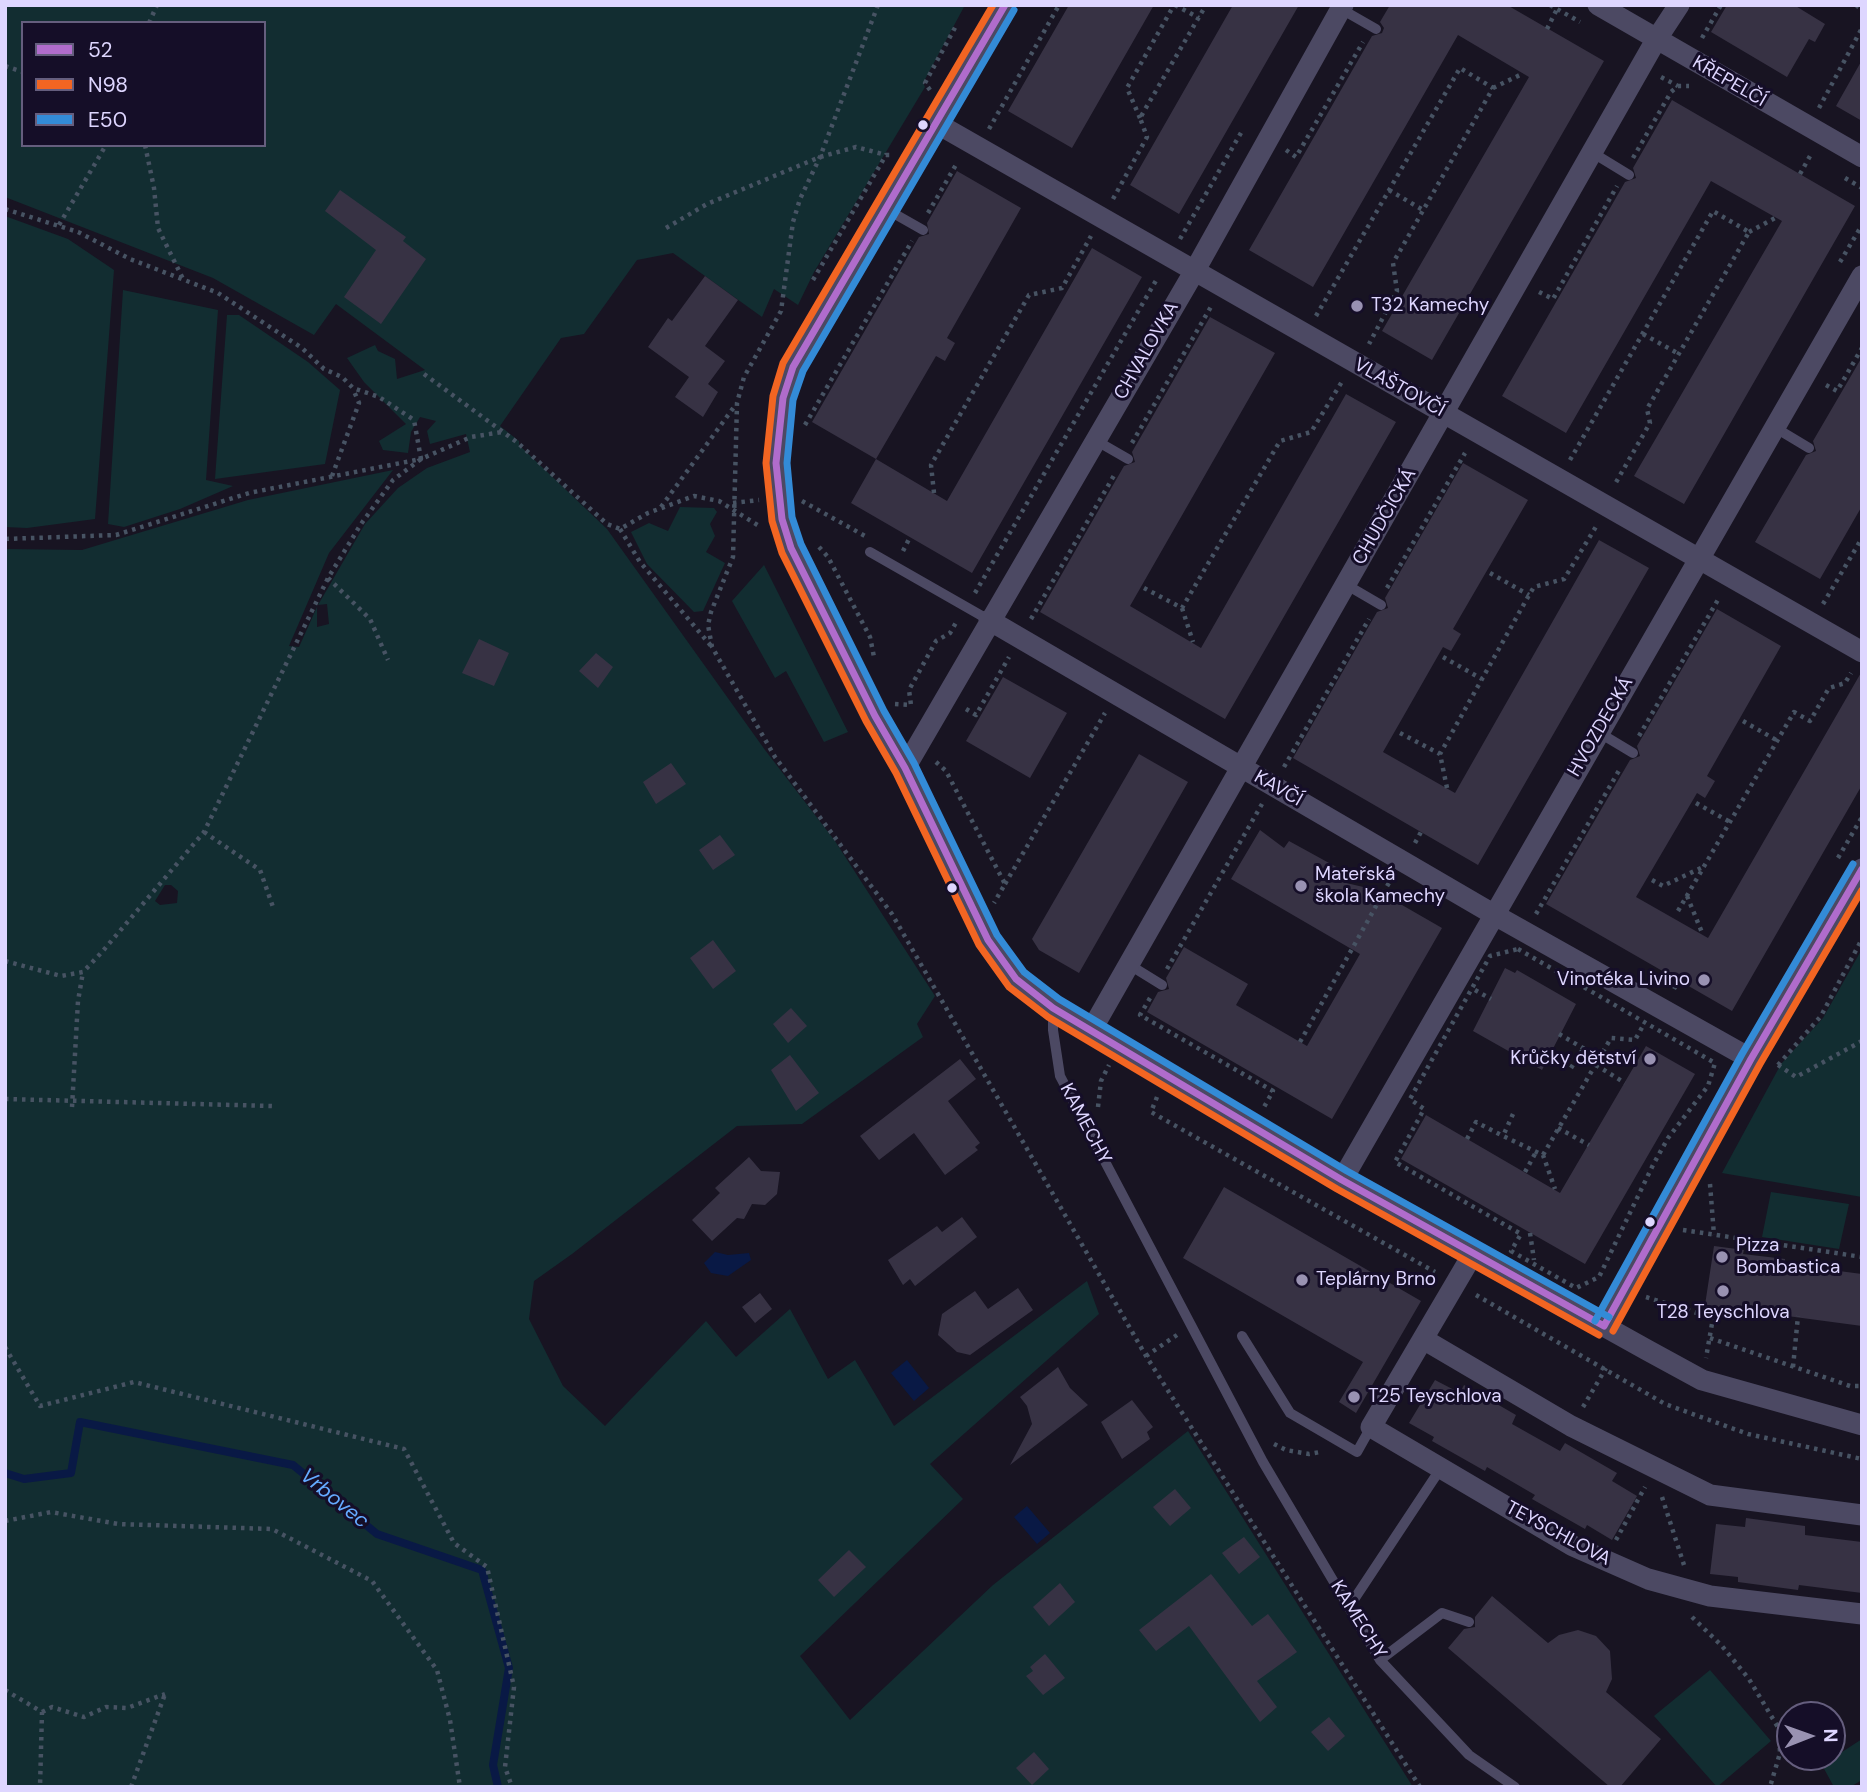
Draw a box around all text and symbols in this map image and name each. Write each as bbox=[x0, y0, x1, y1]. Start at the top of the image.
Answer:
legend bbox=[21, 21, 266, 147]
text: 52 bbox=[88, 36, 113, 64]
street label: KŘEPELČÍ bbox=[1688, 52, 1770, 112]
text: N98 bbox=[88, 71, 128, 99]
text: E50 bbox=[88, 106, 127, 134]
unlabelled marker bbox=[916, 118, 930, 132]
place label: T32 Kamechy bbox=[1371, 295, 1489, 317]
street label: CHVALOVKA bbox=[1110, 298, 1184, 404]
marker: T32 Kamechy bbox=[1349, 298, 1365, 314]
street label: VLAŠTOVČÍ bbox=[1350, 354, 1448, 422]
street label: CHUDČICKÁ bbox=[1348, 465, 1422, 569]
street label: HVOZDECKÁ bbox=[1563, 673, 1639, 781]
street label: KAVČÍ bbox=[1250, 766, 1306, 812]
place label: Mateřská škola Kamechy bbox=[1315, 864, 1445, 908]
marker: Mateřská škola Kamechy bbox=[1293, 878, 1309, 894]
unlabelled marker bbox=[945, 881, 959, 895]
place label: Vinotéka Livino bbox=[1557, 969, 1690, 991]
marker: Vinotéka Livino bbox=[1696, 972, 1712, 988]
place label: Krůčky dětství bbox=[1510, 1048, 1636, 1070]
marker: Krůčky dětství bbox=[1642, 1051, 1658, 1067]
street label: KAMECHY bbox=[1054, 1080, 1116, 1168]
unlabelled marker bbox=[1643, 1215, 1657, 1229]
place label: Pizza Bombastica bbox=[1736, 1235, 1840, 1279]
marker: Pizza Bombastica bbox=[1714, 1249, 1730, 1265]
place label: Teplárny Brno bbox=[1316, 1269, 1436, 1291]
marker: Teplárny Brno bbox=[1294, 1272, 1310, 1288]
marker: T28 Teyschlova bbox=[1715, 1283, 1731, 1299]
place label: T28 Teyschlova bbox=[1656, 1302, 1790, 1324]
place label: T25 Teyschlova bbox=[1368, 1386, 1501, 1408]
marker: T25 Teyschlova bbox=[1346, 1389, 1362, 1405]
water label: Vrbovec bbox=[294, 1464, 374, 1534]
street label: TEYSCHLOVA bbox=[1502, 1497, 1614, 1571]
street label: KAMECHY bbox=[1325, 1577, 1391, 1663]
north arrow bbox=[1776, 1701, 1846, 1771]
text: N bbox=[1818, 1729, 1843, 1743]

